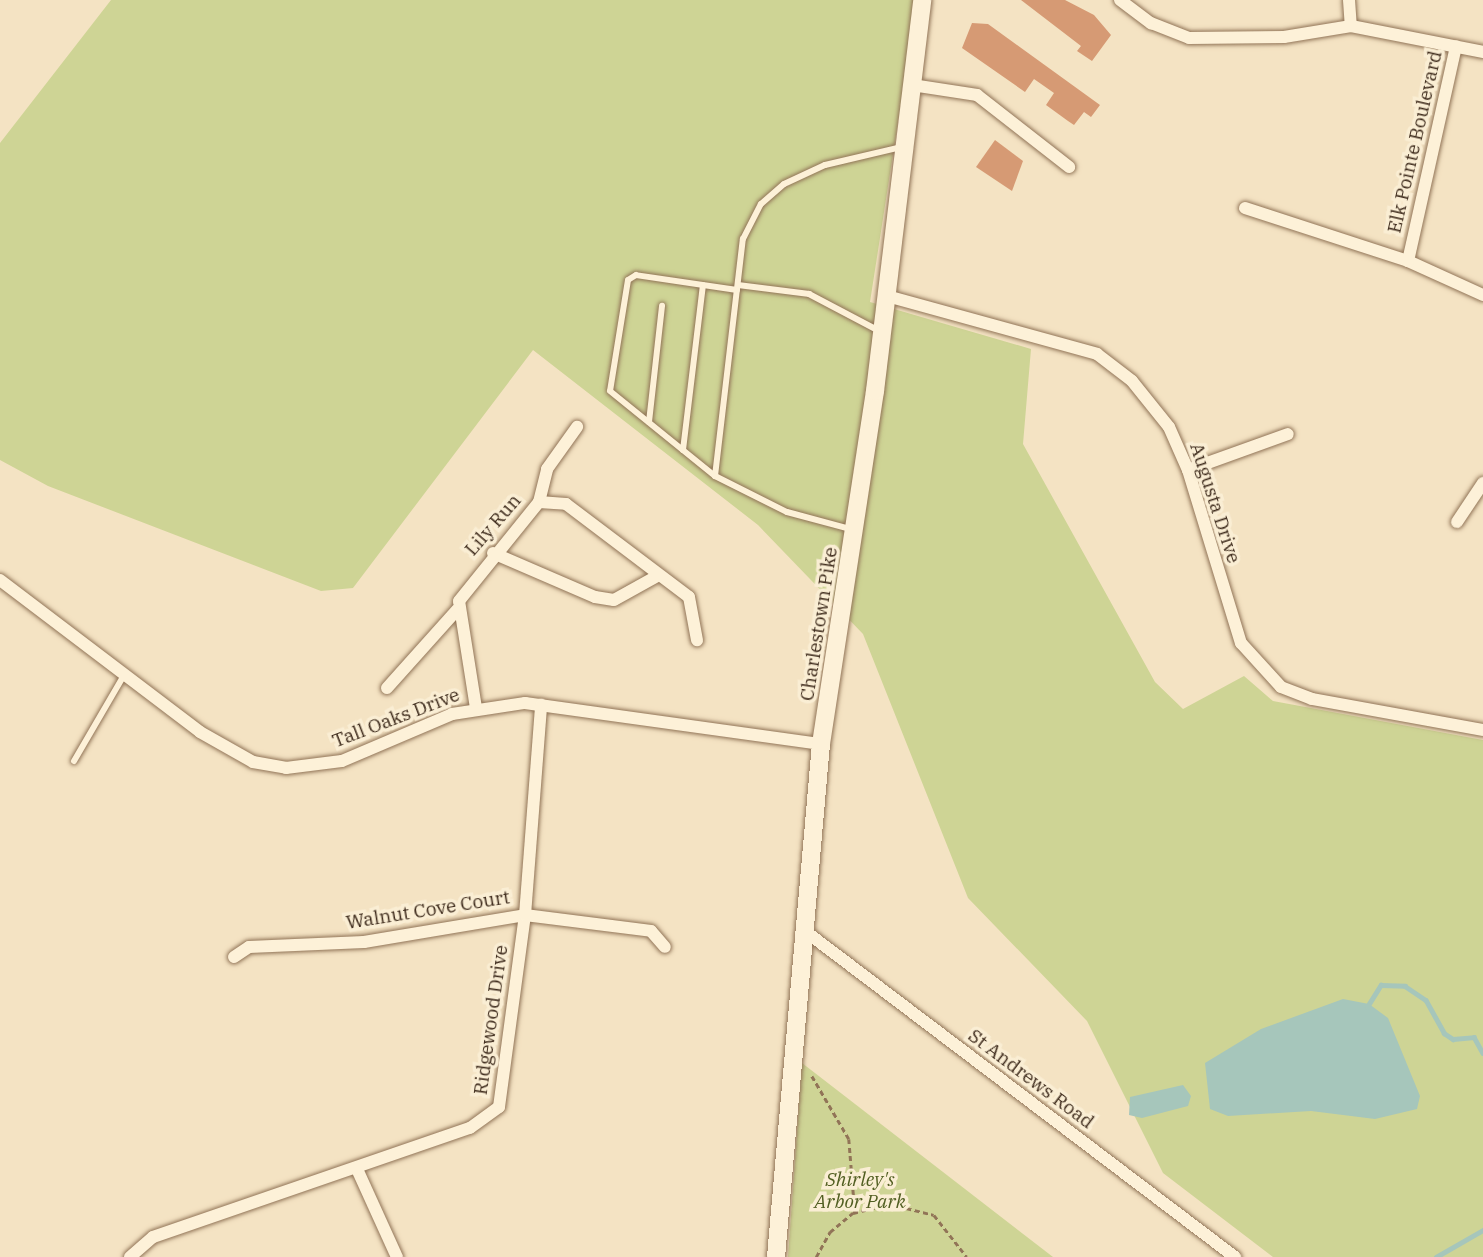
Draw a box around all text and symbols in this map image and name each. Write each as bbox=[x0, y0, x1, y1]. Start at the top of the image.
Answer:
street label: Elk Pointe Boulevard bbox=[1383, 49, 1447, 235]
street label: Augusta Drive bbox=[1185, 440, 1245, 566]
street label: Lily Run bbox=[460, 490, 526, 560]
street label: Charlestown Pike bbox=[796, 545, 842, 703]
street label: Tall Oaks Drive bbox=[329, 683, 463, 753]
street label: Walnut Cove Court bbox=[344, 886, 512, 934]
street label: Ridgewood Drive bbox=[469, 944, 513, 1096]
street label: St Andrews Road bbox=[964, 1024, 1098, 1134]
park label: Shirley's Arbor Park bbox=[814, 1169, 906, 1213]

